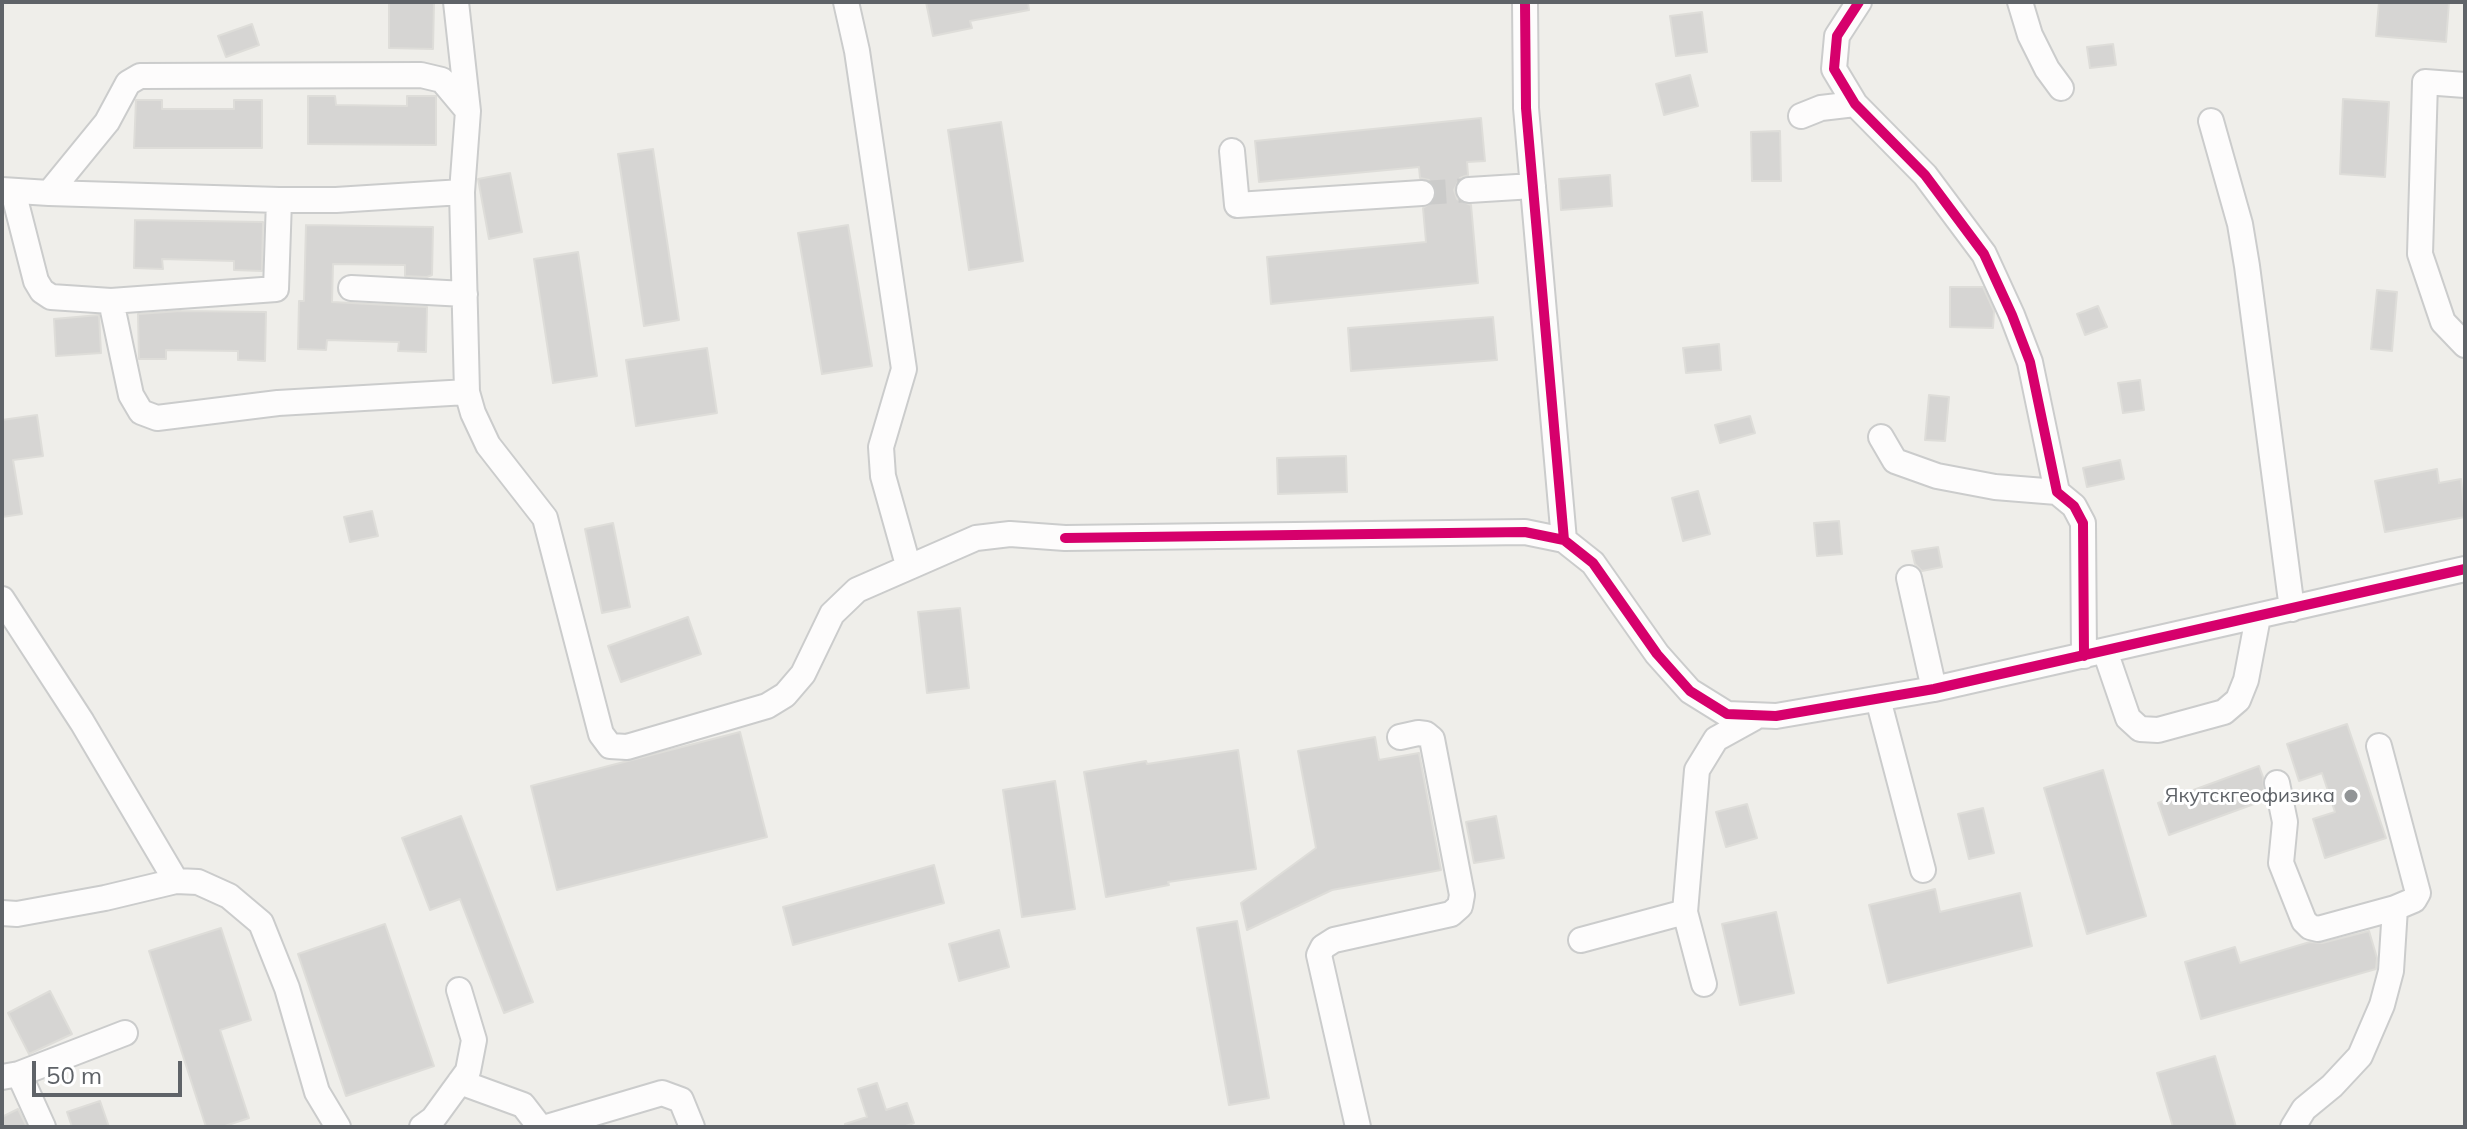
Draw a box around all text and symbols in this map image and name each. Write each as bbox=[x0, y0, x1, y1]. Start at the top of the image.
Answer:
place label: Якутскгеофизика bbox=[2165, 784, 2335, 808]
marker: Якутскгеофизика bbox=[2342, 787, 2360, 805]
scale bar bbox=[36, 1045, 186, 1095]
text: 50 m bbox=[46, 1060, 102, 1090]

